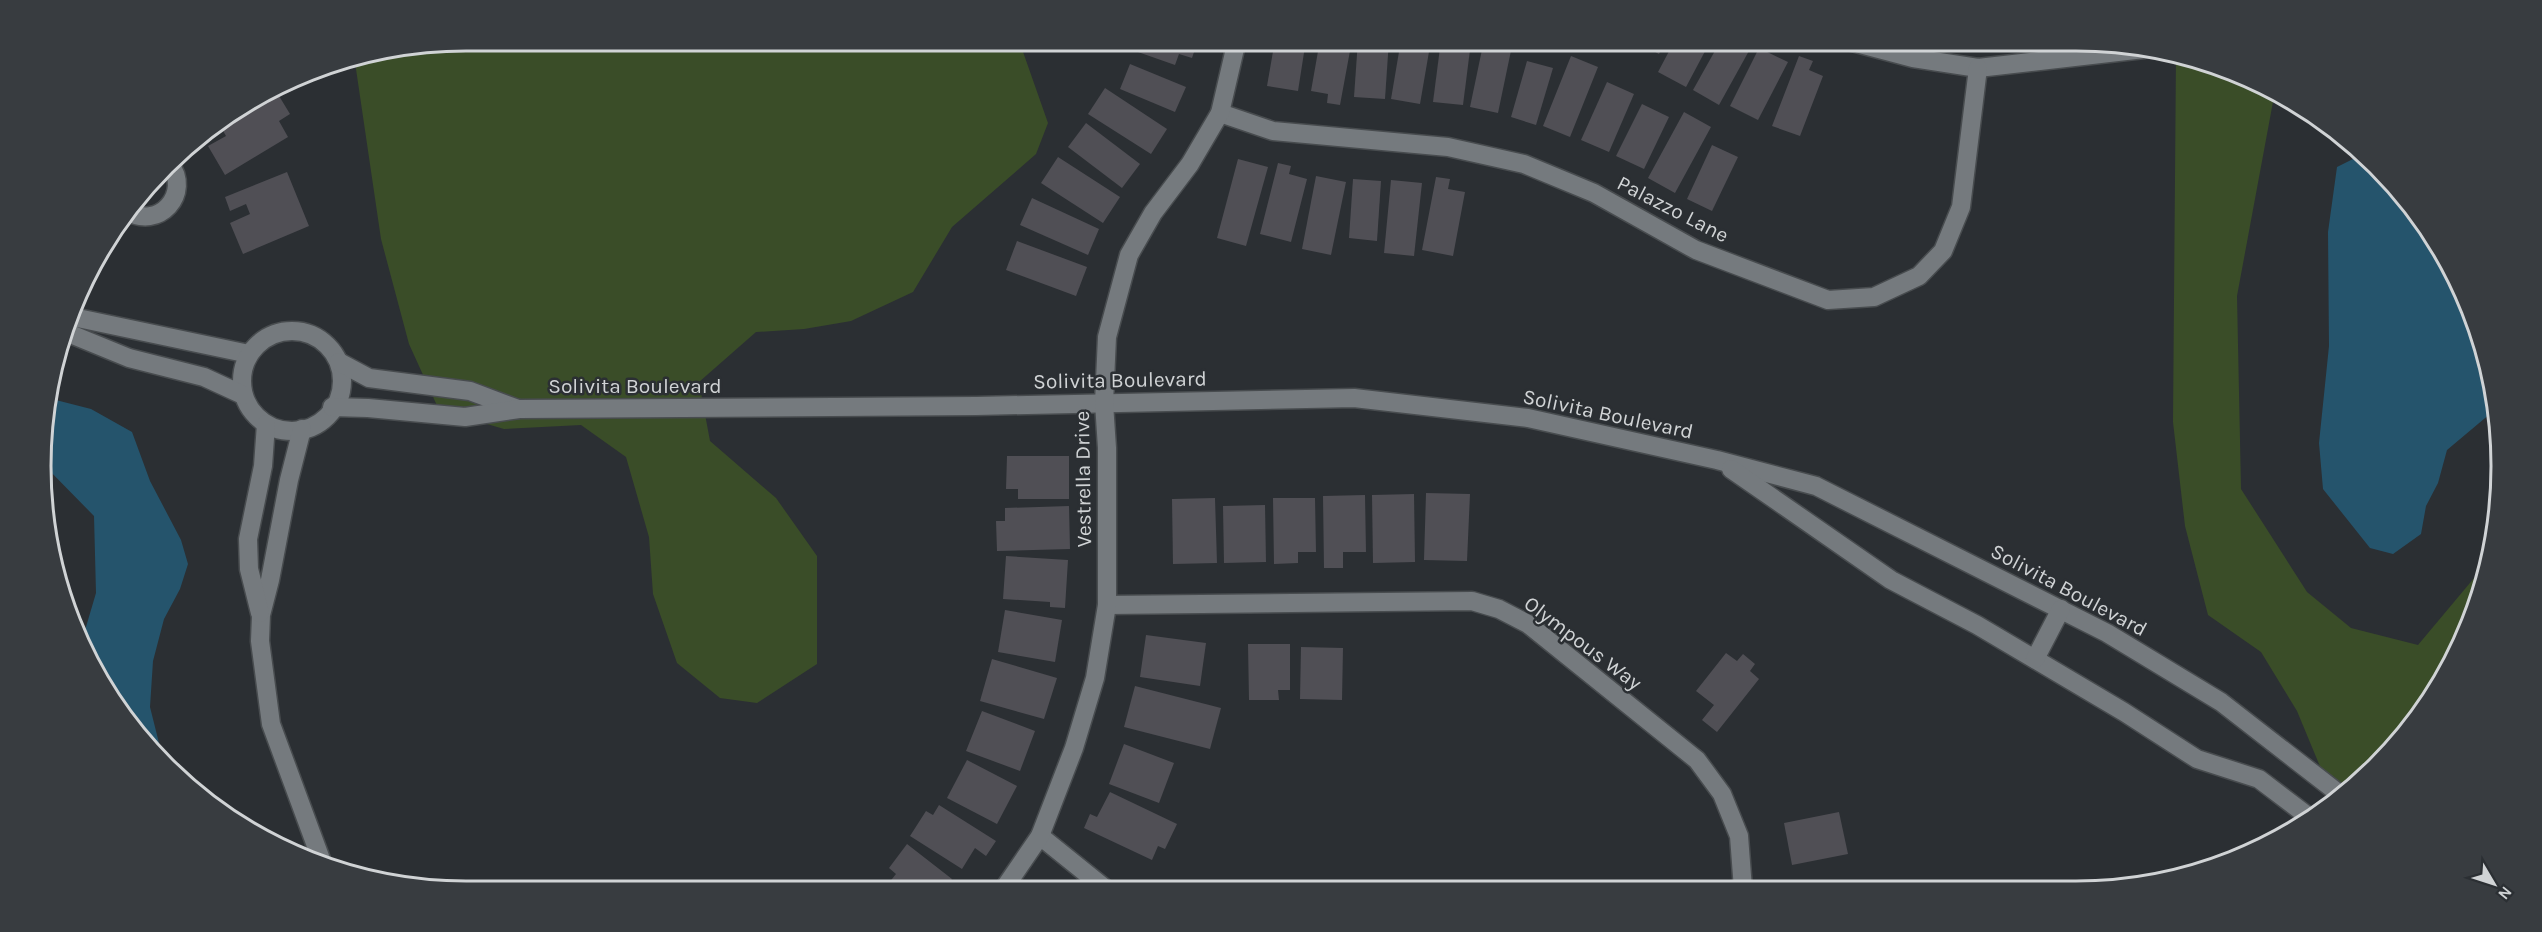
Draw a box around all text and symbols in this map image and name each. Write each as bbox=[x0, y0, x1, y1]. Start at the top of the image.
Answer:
street label: Palazzo Lane bbox=[1613, 171, 1733, 247]
street label: Solivita Boulevard bbox=[1033, 366, 1207, 394]
street label: Solivita Boulevard bbox=[548, 374, 722, 398]
street label: Solivita Boulevard bbox=[1521, 384, 1695, 444]
street label: Vestrella Drive bbox=[1070, 411, 1096, 547]
street label: Solivita Boulevard bbox=[1987, 539, 2151, 641]
street label: Olympous Way bbox=[1520, 591, 1647, 695]
north arrow bbox=[2464, 854, 2524, 914]
text: N bbox=[2494, 883, 2516, 904]

